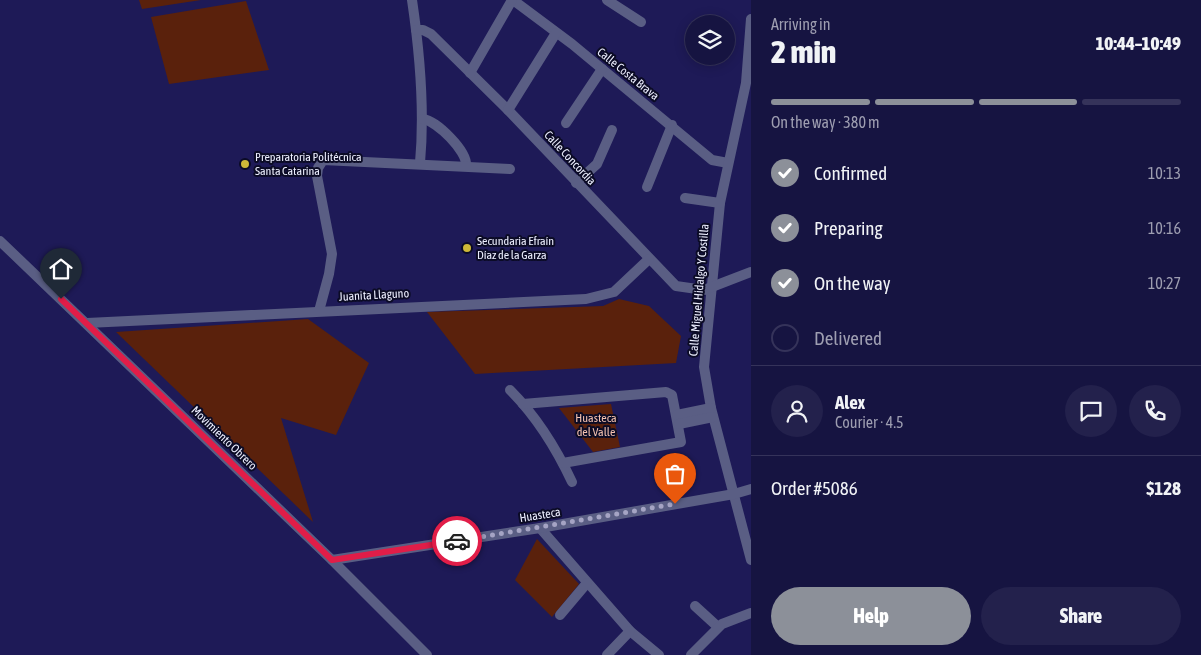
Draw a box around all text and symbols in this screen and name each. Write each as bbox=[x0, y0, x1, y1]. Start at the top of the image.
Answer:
map controls bbox=[685, 15, 735, 65]
button: layers bbox=[685, 15, 735, 65]
text: Arriving in bbox=[771, 15, 831, 33]
text: 10:44–10:49 bbox=[1095, 32, 1181, 54]
text: 2 min bbox=[771, 33, 836, 70]
street label: Calle Costa Brava bbox=[594, 45, 662, 103]
text: On the way · 380 m bbox=[771, 113, 880, 131]
street label: Calle Concordia bbox=[541, 128, 599, 188]
place label: Preparatoria Politécnica Santa Catarina bbox=[255, 150, 362, 178]
marker: Preparatoria Politécnica Santa Catarina bbox=[239, 158, 251, 170]
icon: check bbox=[771, 159, 799, 187]
text: Confirmed bbox=[814, 162, 887, 184]
text: 10:13 bbox=[1148, 164, 1181, 182]
icon: check bbox=[771, 214, 799, 242]
text: Preparing bbox=[814, 217, 883, 239]
text: 10:16 bbox=[1148, 219, 1181, 237]
street label: Calle Miguel Hidalgo Y Costilla bbox=[686, 223, 712, 357]
place label: Secundaria Efraín Díaz de la Garza bbox=[477, 234, 554, 262]
marker: Secundaria Efraín Díaz de la Garza bbox=[461, 242, 473, 254]
pin bbox=[40, 248, 82, 299]
icon: home bbox=[47, 255, 75, 283]
icon: check bbox=[771, 269, 799, 297]
text: On the way bbox=[814, 272, 891, 294]
text: 10:27 bbox=[1148, 274, 1181, 292]
street label: Juanita Llaguno bbox=[339, 286, 410, 304]
text: Delivered bbox=[814, 327, 882, 349]
button: person bbox=[771, 385, 823, 437]
button: chat bbox=[1065, 385, 1117, 437]
button: phone bbox=[1129, 385, 1181, 437]
text: Alex bbox=[835, 391, 865, 413]
street label: Movimiento Obrero bbox=[188, 403, 260, 473]
park label: Huasteca del Valle bbox=[575, 411, 617, 439]
text: Courier · 4.5 bbox=[835, 413, 904, 431]
pin bbox=[654, 453, 696, 504]
icon: bag bbox=[661, 460, 689, 488]
text: Order #5086 bbox=[771, 477, 858, 499]
text: $128 bbox=[1146, 477, 1181, 499]
street label: Huasteca bbox=[518, 505, 562, 525]
courier bbox=[432, 516, 482, 566]
icon: car bbox=[443, 527, 471, 555]
button: Help bbox=[771, 587, 971, 645]
button: Share bbox=[981, 587, 1181, 645]

